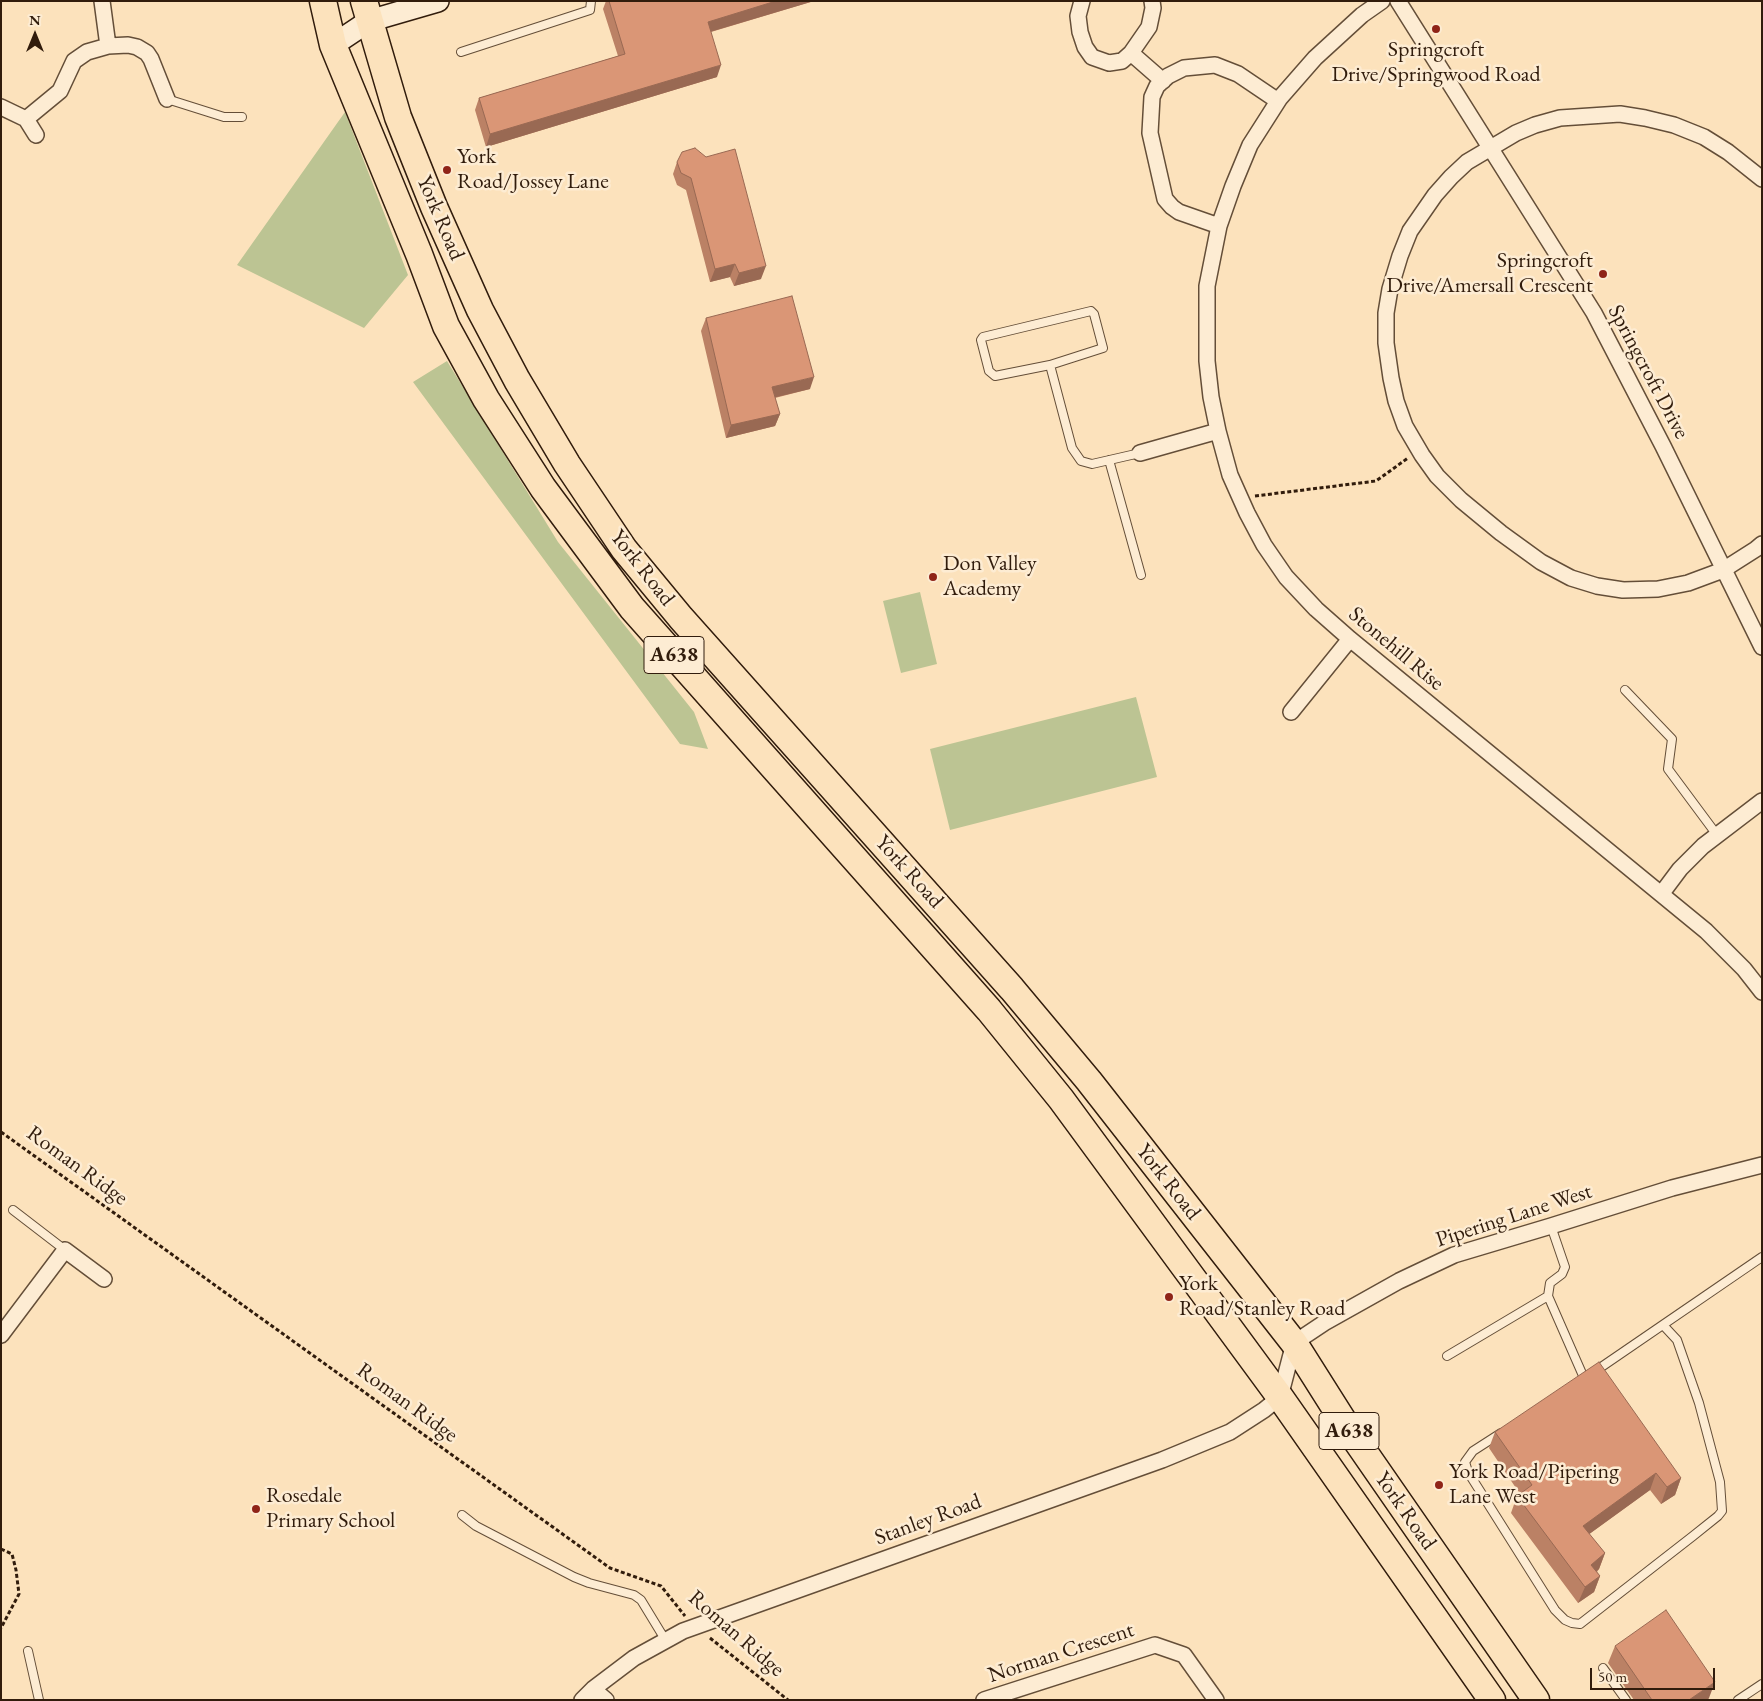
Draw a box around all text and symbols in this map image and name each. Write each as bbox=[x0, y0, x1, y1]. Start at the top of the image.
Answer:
north arrow bbox=[10, 10, 60, 60]
text: N bbox=[29, 11, 41, 29]
marker: Springcroft Drive/Springwood Road bbox=[1430, 23, 1442, 35]
place label: Springcroft Drive/Springwood Road bbox=[1331, 37, 1541, 88]
place label: York Road/Jossey Lane bbox=[457, 144, 609, 195]
marker: York Road/Jossey Lane bbox=[441, 164, 453, 176]
street label: York Road bbox=[410, 172, 470, 264]
place label: Springcroft Drive/Amersall Crescent bbox=[1386, 248, 1593, 300]
marker: Springcroft Drive/Amersall Crescent bbox=[1597, 268, 1609, 280]
street label: Springcroft Drive bbox=[1602, 301, 1694, 443]
street label: York Road bbox=[604, 525, 680, 611]
place label: Don Valley Academy bbox=[943, 551, 1037, 602]
marker: Don Valley Academy bbox=[927, 571, 939, 583]
street label: Stonehill Rise bbox=[1343, 601, 1449, 697]
road number: A638 bbox=[644, 636, 704, 674]
street label: York Road bbox=[869, 830, 949, 914]
street label: Roman Ridge bbox=[21, 1120, 133, 1212]
street label: York Road bbox=[1130, 1139, 1206, 1225]
street label: Pipering Lane West bbox=[1433, 1178, 1595, 1254]
place label: York Road/Stanley Road bbox=[1179, 1271, 1345, 1322]
marker: York Road/Stanley Road bbox=[1163, 1291, 1175, 1303]
street label: Roman Ridge bbox=[351, 1357, 463, 1449]
road number: A638 bbox=[1319, 1412, 1379, 1450]
place label: York Road/Pipering Lane West bbox=[1449, 1459, 1619, 1510]
street label: York Road bbox=[1369, 1467, 1441, 1555]
marker: York Road/Pipering Lane West bbox=[1433, 1479, 1445, 1491]
place label: Rosedale Primary School bbox=[266, 1483, 395, 1534]
street label: Stanley Road bbox=[871, 1489, 985, 1551]
marker: Rosedale Primary School bbox=[250, 1503, 262, 1515]
street label: Roman Ridge bbox=[682, 1585, 790, 1683]
street label: Norman Crescent bbox=[985, 1617, 1137, 1689]
scale bar bbox=[1593, 1658, 1718, 1690]
text: 50 m bbox=[1598, 1667, 1627, 1686]

